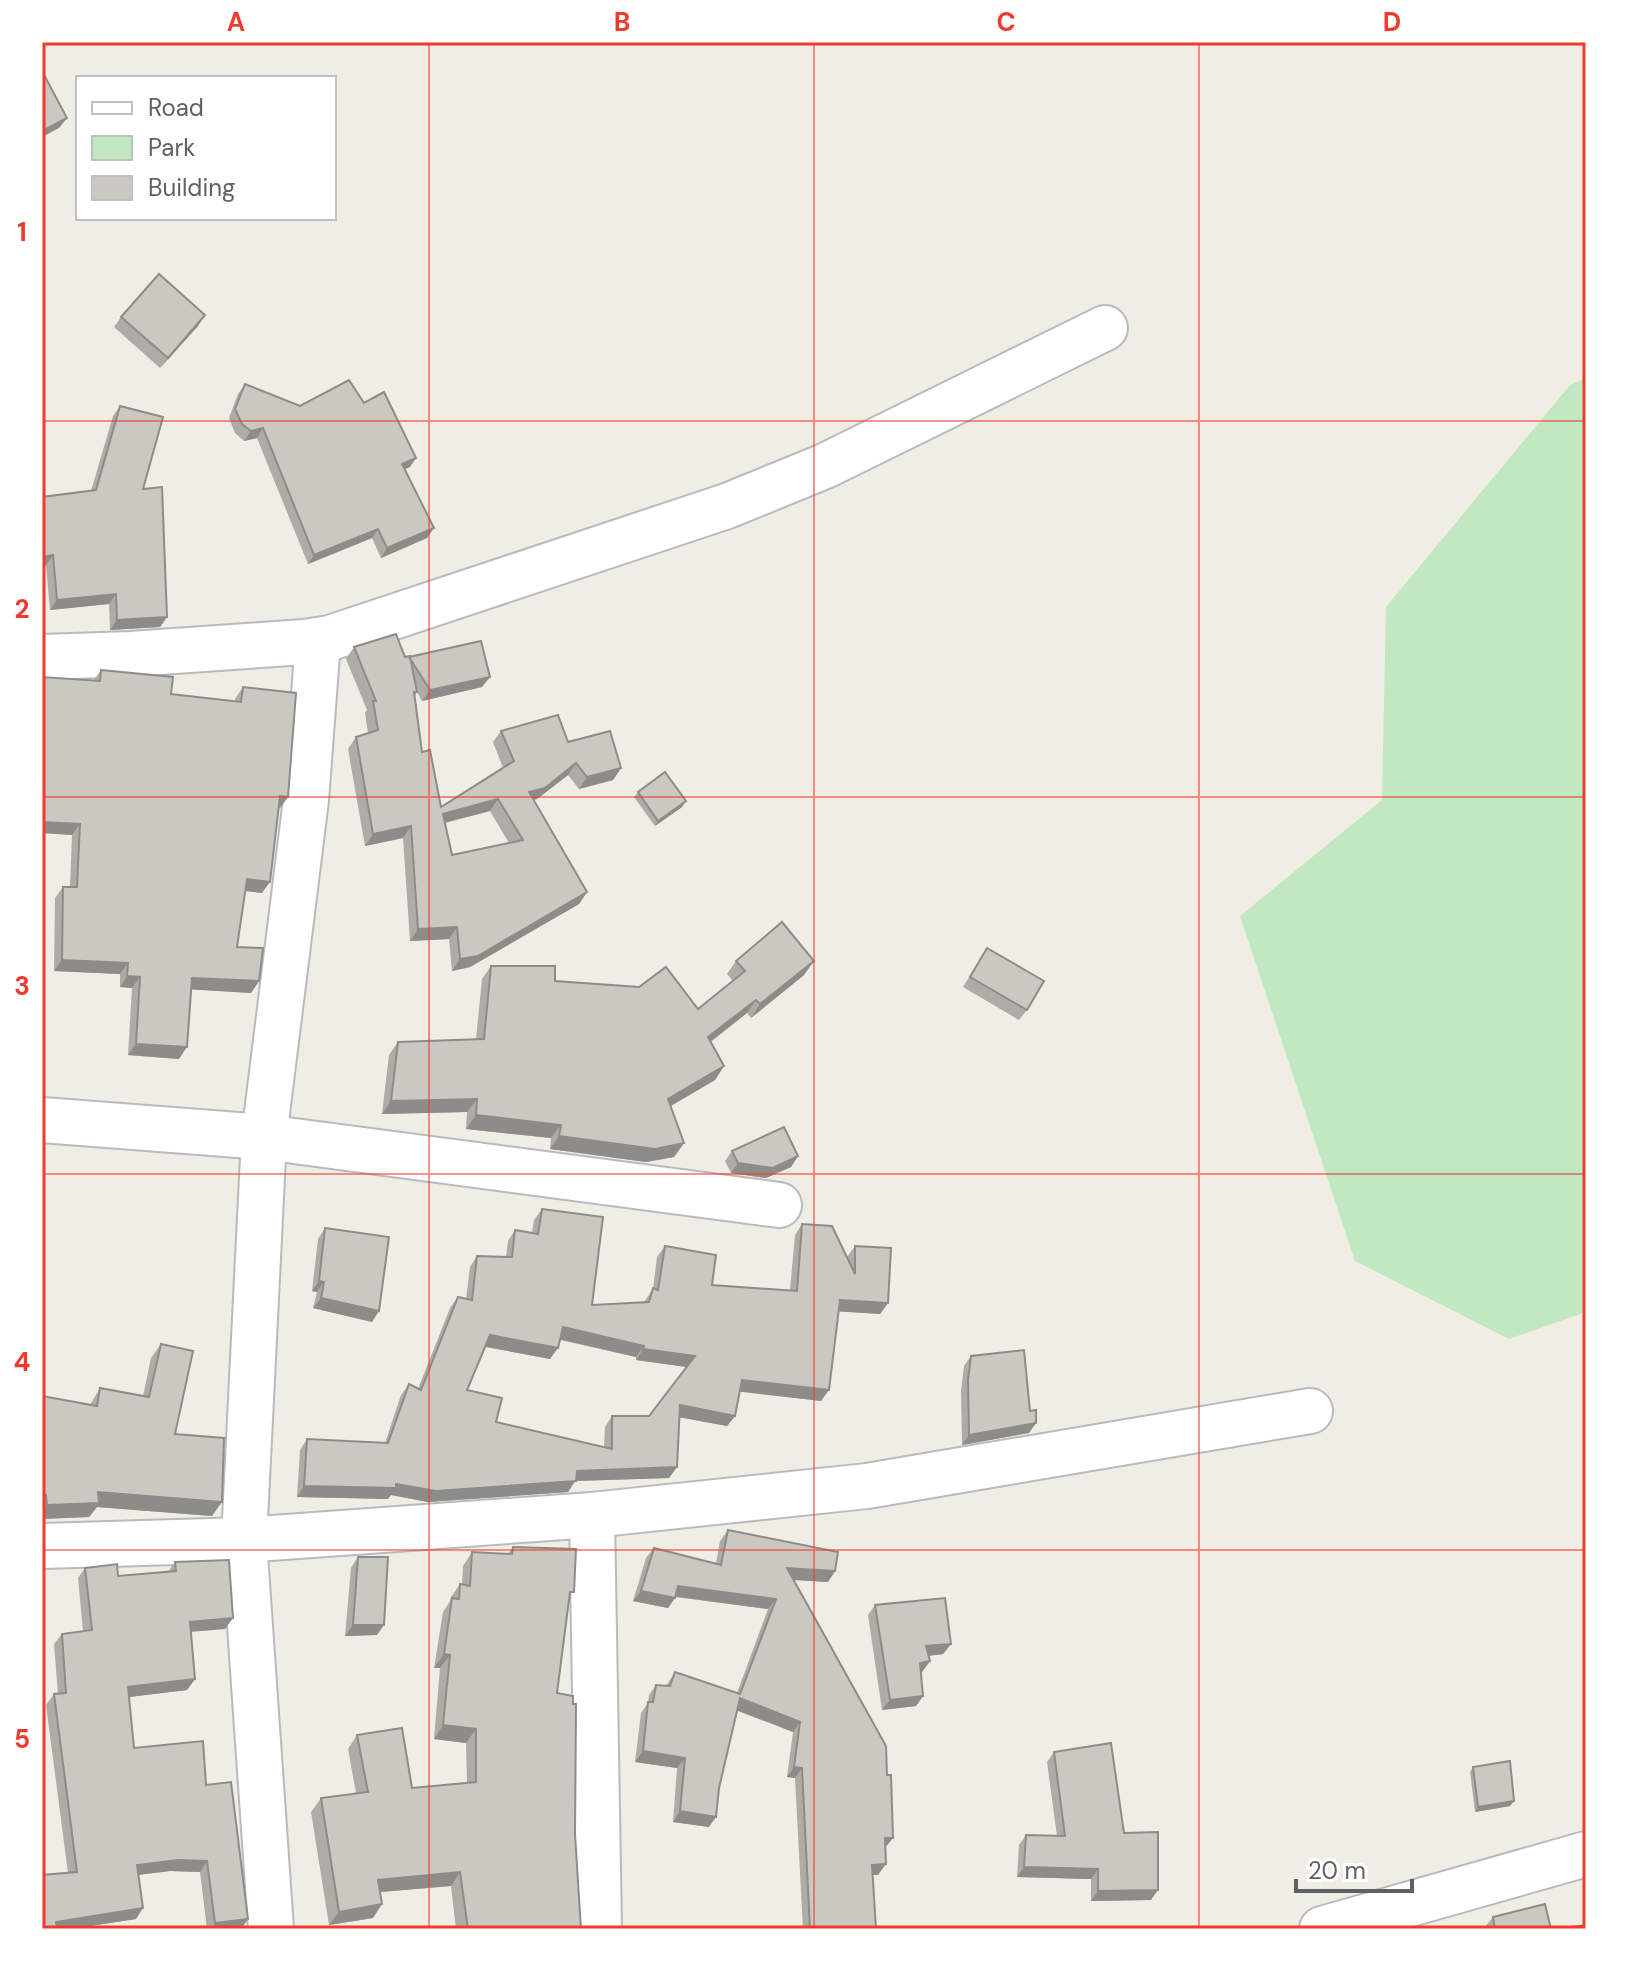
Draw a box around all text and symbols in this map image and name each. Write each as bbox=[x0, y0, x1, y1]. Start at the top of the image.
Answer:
text: A bbox=[227, 5, 245, 39]
text: B bbox=[614, 5, 630, 39]
text: C bbox=[996, 5, 1016, 39]
text: D bbox=[1383, 5, 1401, 39]
legend bbox=[76, 76, 336, 220]
text: Road bbox=[148, 92, 204, 123]
text: Park bbox=[148, 132, 195, 163]
text: Building bbox=[148, 172, 235, 203]
text: 1 bbox=[17, 215, 27, 249]
text: 2 bbox=[14, 592, 30, 626]
text: 3 bbox=[14, 969, 30, 1003]
text: 4 bbox=[14, 1345, 30, 1379]
text: 5 bbox=[14, 1722, 30, 1756]
scale bar bbox=[1296, 1843, 1412, 1893]
text: 20 m bbox=[1308, 1855, 1366, 1886]

